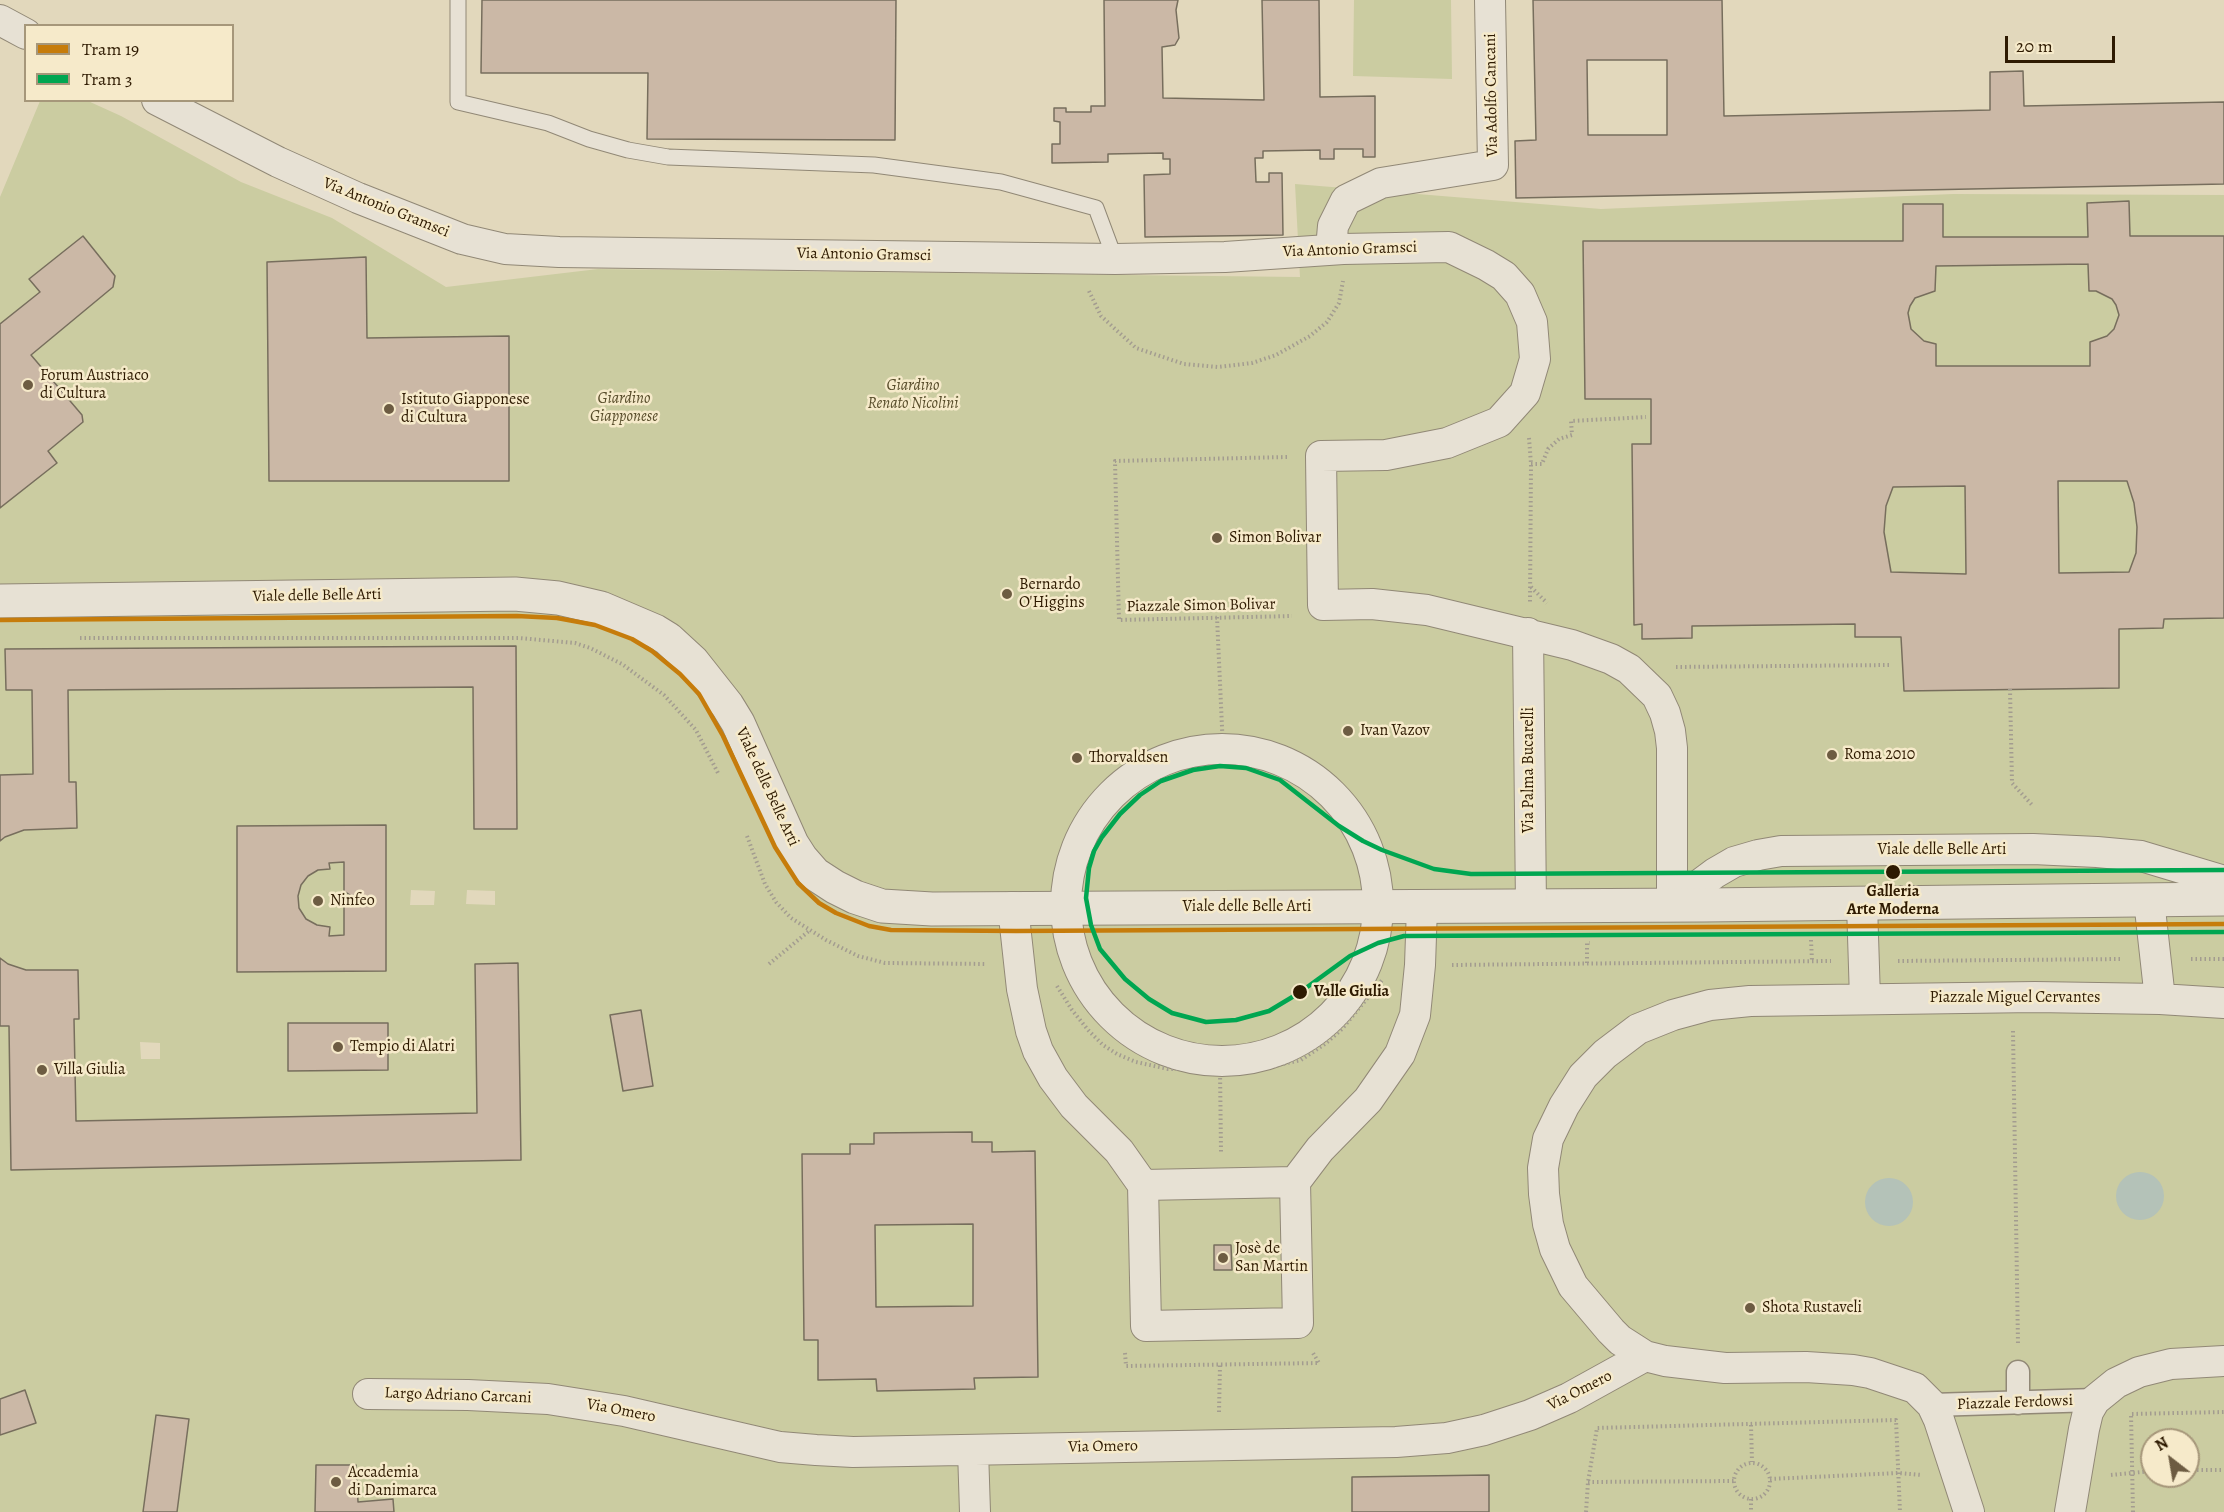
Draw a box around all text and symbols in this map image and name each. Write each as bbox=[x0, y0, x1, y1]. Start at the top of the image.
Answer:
legend bbox=[24, 24, 234, 102]
scale bar bbox=[2008, 24, 2118, 62]
street label: Via Adolfo Cancani bbox=[1481, 33, 1503, 157]
text: 20 m bbox=[2016, 34, 2053, 58]
text: Tram 19 bbox=[82, 37, 139, 61]
text: Tram 3 bbox=[82, 67, 132, 91]
street label: Via Antonio Gramsci bbox=[320, 174, 452, 242]
street label: Via Antonio Gramsci bbox=[1282, 238, 1418, 262]
street label: Via Antonio Gramsci bbox=[797, 244, 931, 266]
place label: Forum Austriaco di Cultura bbox=[40, 366, 149, 404]
park label: Giardino Renato Nicolini bbox=[868, 376, 958, 414]
marker: Forum Austriaco di Cultura bbox=[21, 378, 35, 392]
park label: Giardino Giapponese bbox=[590, 389, 658, 427]
place label: Istituto Giapponese di Cultura bbox=[401, 390, 530, 428]
marker: Istituto Giapponese di Cultura bbox=[382, 402, 396, 416]
place label: Simon Bolivar bbox=[1229, 528, 1321, 548]
marker: Simon Bolivar bbox=[1210, 531, 1224, 545]
place label: Bernardo O'Higgins bbox=[1019, 575, 1085, 613]
street label: Viale delle Belle Arti bbox=[252, 585, 382, 607]
marker: Bernardo O'Higgins bbox=[1000, 587, 1014, 601]
street label: Piazzale Simon Bolivar bbox=[1126, 595, 1276, 617]
street label: Via Palma Bucarelli bbox=[1519, 707, 1539, 833]
place label: Ivan Vazov bbox=[1360, 721, 1430, 741]
marker: Ivan Vazov bbox=[1341, 724, 1355, 738]
street label: Viale delle Belle Arti bbox=[731, 725, 803, 849]
place label: Roma 2010 bbox=[1844, 745, 1915, 765]
place label: Thorvaldsen bbox=[1089, 748, 1168, 768]
marker: Roma 2010 bbox=[1825, 748, 1839, 762]
marker: Thorvaldsen bbox=[1070, 751, 1084, 765]
street label: Viale delle Belle Arti bbox=[1878, 840, 2006, 860]
marker: Galleria Arte Moderna bbox=[1884, 863, 1902, 881]
place label: Galleria Arte Moderna bbox=[1847, 882, 1939, 920]
place label: Ninfeo bbox=[330, 891, 375, 911]
marker: Ninfeo bbox=[311, 894, 325, 908]
street label: Viale delle Belle Arti bbox=[1183, 897, 1311, 917]
place label: Valle Giulia bbox=[1314, 982, 1389, 1002]
marker: Valle Giulia bbox=[1291, 983, 1309, 1001]
street label: Piazzale Miguel Cervantes bbox=[1929, 988, 2101, 1008]
place label: Tempio di Alatri bbox=[350, 1037, 455, 1057]
marker: Tempio di Alatri bbox=[331, 1040, 345, 1054]
place label: Villa Giulia bbox=[54, 1060, 125, 1080]
marker: Villa Giulia bbox=[35, 1063, 49, 1077]
place label: Josè de San Martin bbox=[1235, 1239, 1308, 1277]
marker: Josè de San Martin bbox=[1216, 1251, 1230, 1265]
place label: Shota Rustaveli bbox=[1762, 1298, 1862, 1318]
marker: Shota Rustaveli bbox=[1743, 1301, 1757, 1315]
street label: Via Omero bbox=[1545, 1367, 1615, 1415]
street label: Largo Adriano Carcani bbox=[384, 1384, 532, 1408]
street label: Piazzale Ferdowsi bbox=[1957, 1391, 2073, 1415]
street label: Via Omero bbox=[585, 1395, 657, 1427]
north arrow bbox=[2140, 1428, 2200, 1488]
text: N bbox=[2151, 1432, 2172, 1457]
street label: Via Omero bbox=[1068, 1437, 1138, 1457]
place label: Accademia di Danimarca bbox=[348, 1463, 437, 1501]
marker: Accademia di Danimarca bbox=[329, 1475, 343, 1489]

